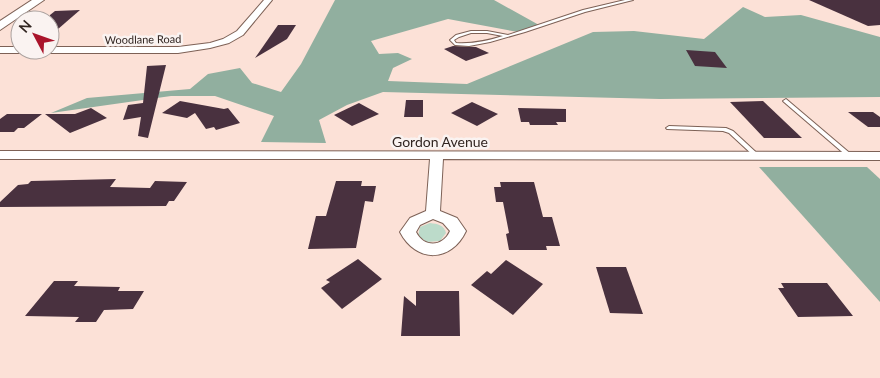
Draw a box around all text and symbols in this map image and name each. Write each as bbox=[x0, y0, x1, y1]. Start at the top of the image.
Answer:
north arrow bbox=[10, 10, 60, 60]
text: N bbox=[15, 16, 35, 36]
street label: Woodlane Road bbox=[105, 32, 181, 46]
street label: Gordon Avenue bbox=[392, 133, 488, 150]

